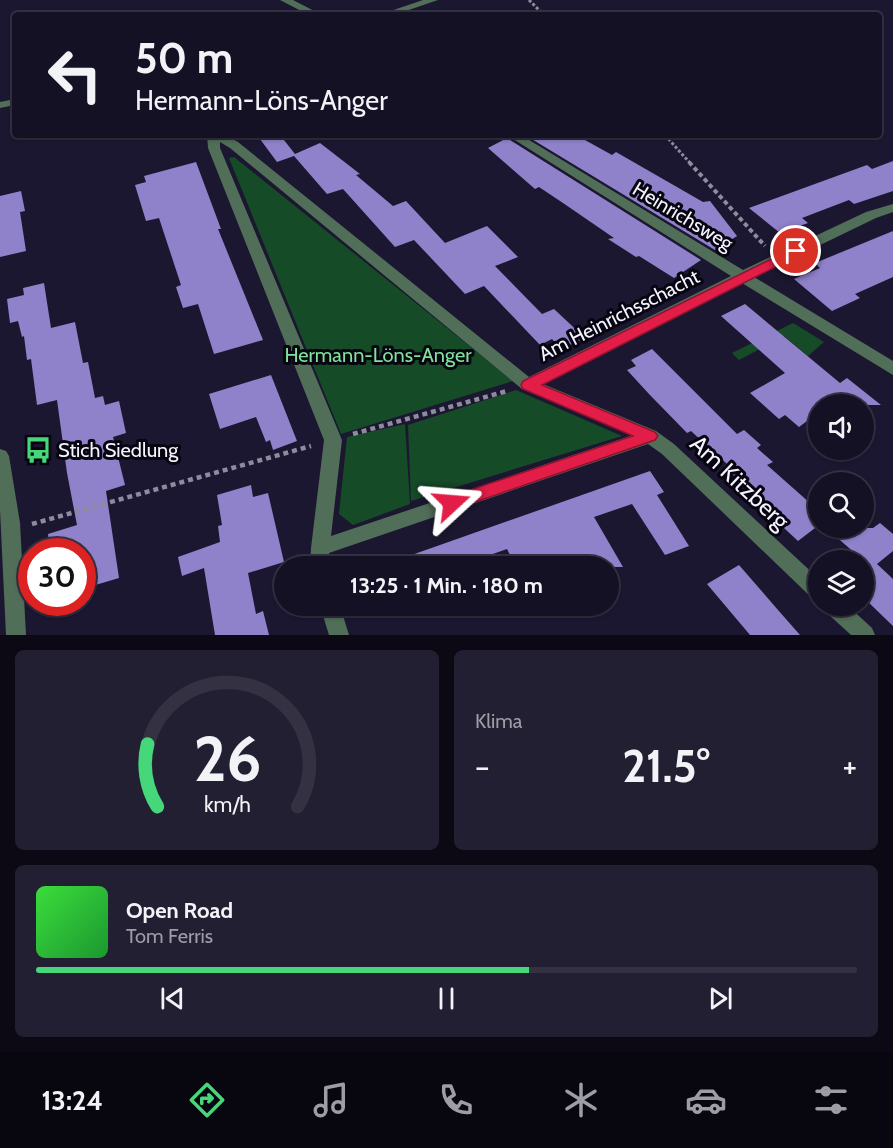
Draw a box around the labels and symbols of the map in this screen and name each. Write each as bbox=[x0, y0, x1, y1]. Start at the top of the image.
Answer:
street label: Heinrichsweg bbox=[628, 177, 738, 256]
pin bbox=[770, 225, 821, 276]
street label: Am Heinrichsschacht bbox=[535, 264, 703, 366]
park label: Hermann-Löns-Anger bbox=[284, 343, 472, 367]
street label: Am Kitzberg bbox=[684, 429, 796, 536]
bus stop icon: Stich Siedlung bbox=[23, 435, 53, 465]
place label: Stich Siedlung bbox=[58, 438, 179, 462]
position arrow bbox=[420, 471, 484, 535]
speed limit sign: 30 bbox=[18, 538, 96, 616]

